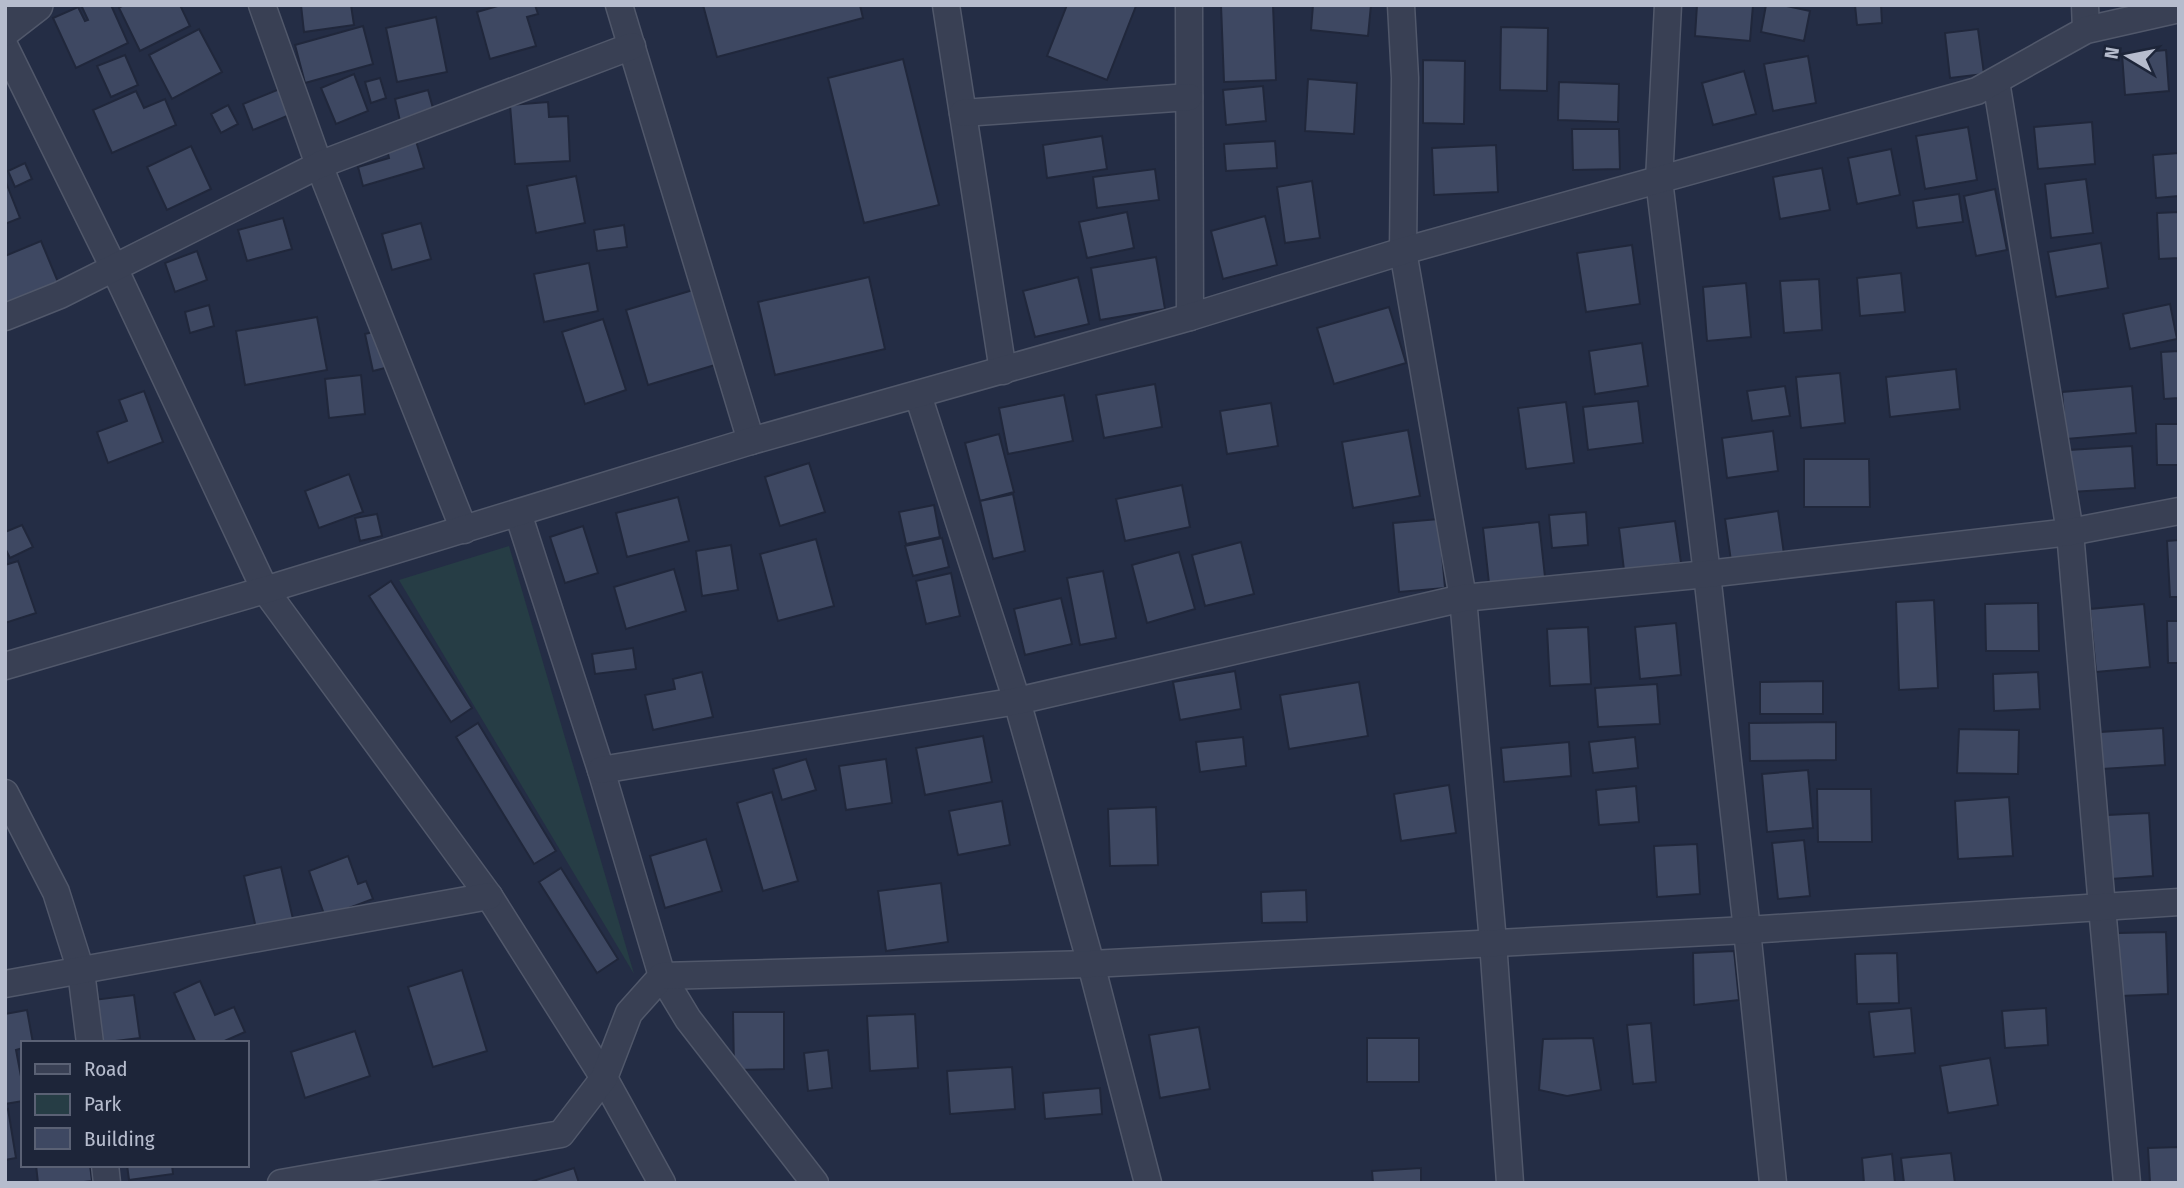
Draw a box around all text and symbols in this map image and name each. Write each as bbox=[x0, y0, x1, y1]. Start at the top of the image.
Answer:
north arrow bbox=[2093, 21, 2163, 91]
text: N bbox=[2099, 46, 2124, 61]
legend bbox=[21, 1041, 248, 1167]
text: Road bbox=[84, 1056, 128, 1082]
text: Park bbox=[84, 1091, 122, 1117]
text: Building bbox=[84, 1126, 155, 1152]

